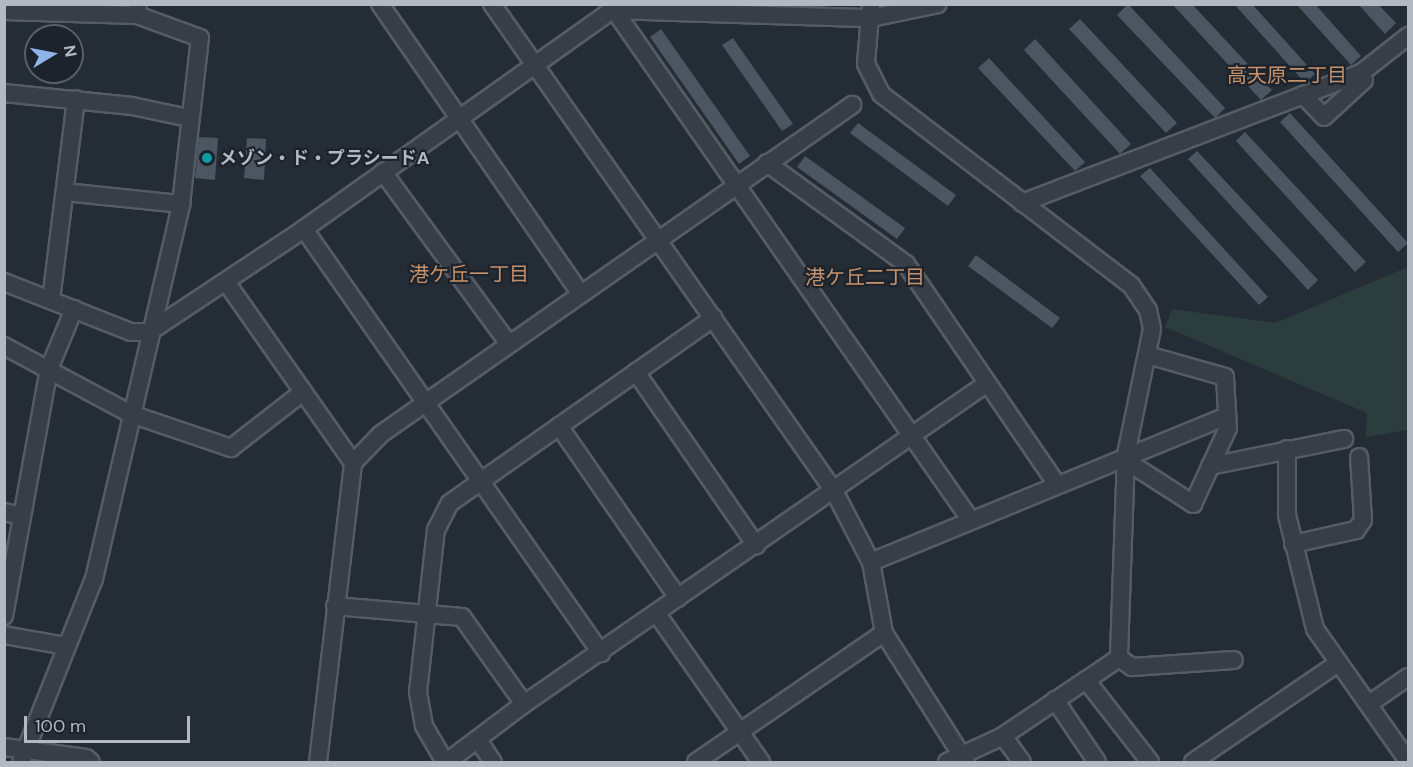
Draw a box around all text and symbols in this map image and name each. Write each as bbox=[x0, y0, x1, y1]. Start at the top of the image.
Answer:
north arrow bbox=[24, 24, 84, 84]
text: N bbox=[59, 44, 82, 59]
district label: 高天原二丁目 bbox=[1227, 63, 1347, 87]
place label: メゾン・ド・プラシードA bbox=[219, 147, 430, 169]
marker: メゾン・ド・プラシードA bbox=[200, 151, 214, 165]
district label: 港ケ丘一丁目 bbox=[409, 262, 529, 286]
district label: 港ケ丘二丁目 bbox=[805, 265, 925, 289]
scale bar bbox=[27, 704, 194, 742]
text: 100 m bbox=[35, 714, 86, 738]

